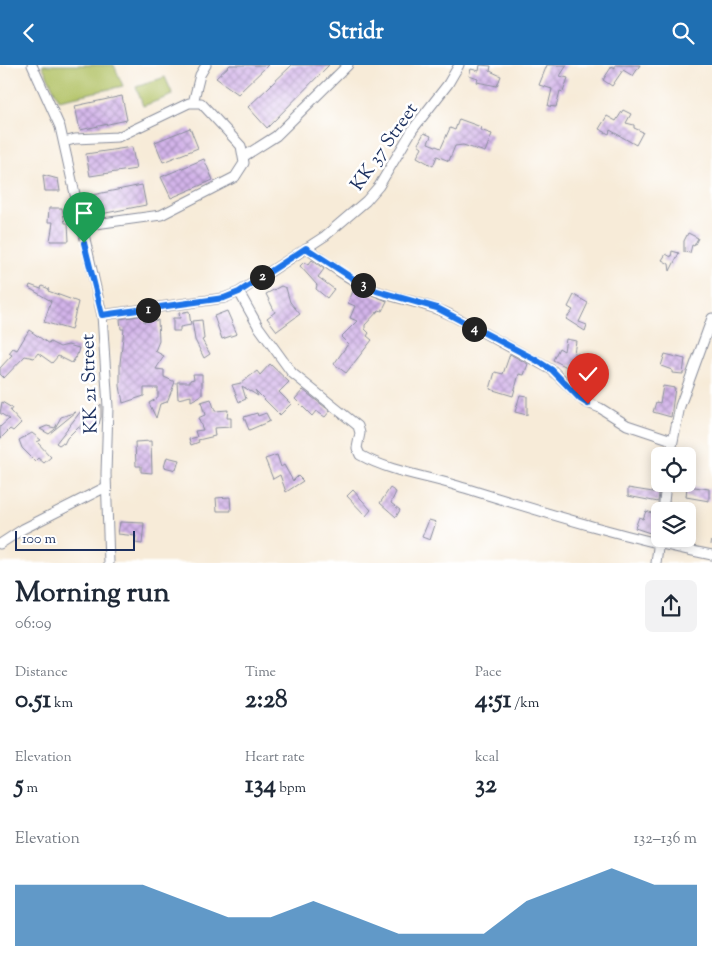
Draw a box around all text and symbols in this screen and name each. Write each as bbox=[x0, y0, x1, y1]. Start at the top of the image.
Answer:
text: Stridr bbox=[328, 17, 384, 49]
icon: back bbox=[15, 19, 43, 47]
icon: search bbox=[669, 19, 697, 47]
street label: KK 37 Street bbox=[345, 98, 426, 197]
pin bbox=[63, 192, 105, 243]
icon: arrive bbox=[70, 199, 98, 227]
pin: 2 bbox=[250, 265, 274, 289]
text: 2 bbox=[259, 267, 266, 287]
pin: 3 bbox=[350, 273, 376, 297]
text: 3 bbox=[361, 275, 366, 295]
pin: 1 bbox=[136, 297, 160, 323]
text: 1 bbox=[146, 300, 151, 320]
pin: 4 bbox=[462, 317, 486, 341]
text: 4 bbox=[471, 319, 478, 339]
street label: KK 21 Street bbox=[75, 333, 106, 434]
pin bbox=[567, 353, 609, 404]
icon: check bbox=[574, 360, 602, 388]
map controls bbox=[651, 447, 696, 547]
button: locate bbox=[651, 447, 696, 492]
button: layers bbox=[651, 502, 696, 547]
scale bar bbox=[15, 528, 135, 551]
text: 100 m bbox=[22, 530, 56, 550]
text: Morning run bbox=[15, 574, 170, 614]
button: share bbox=[645, 580, 697, 632]
text: 06:09 bbox=[15, 613, 52, 636]
text: Distance bbox=[15, 663, 68, 683]
text: Time bbox=[245, 663, 276, 683]
text: Pace bbox=[475, 663, 502, 683]
text: 0.51 bbox=[15, 683, 51, 719]
text: 2:28 bbox=[245, 683, 287, 719]
text: 4:51 bbox=[475, 683, 511, 719]
text: km bbox=[51, 694, 73, 714]
text: /km bbox=[511, 694, 539, 714]
text: Elevation bbox=[15, 748, 72, 768]
text: Heart rate bbox=[245, 748, 305, 768]
text: kcal bbox=[475, 748, 499, 768]
text: 5 bbox=[15, 768, 24, 804]
text: 134 bbox=[245, 768, 276, 804]
text: 32 bbox=[475, 768, 497, 804]
text: m bbox=[24, 779, 38, 799]
text: bpm bbox=[276, 779, 306, 799]
text: Elevation bbox=[15, 828, 80, 851]
text: 132–136 m bbox=[633, 828, 697, 851]

